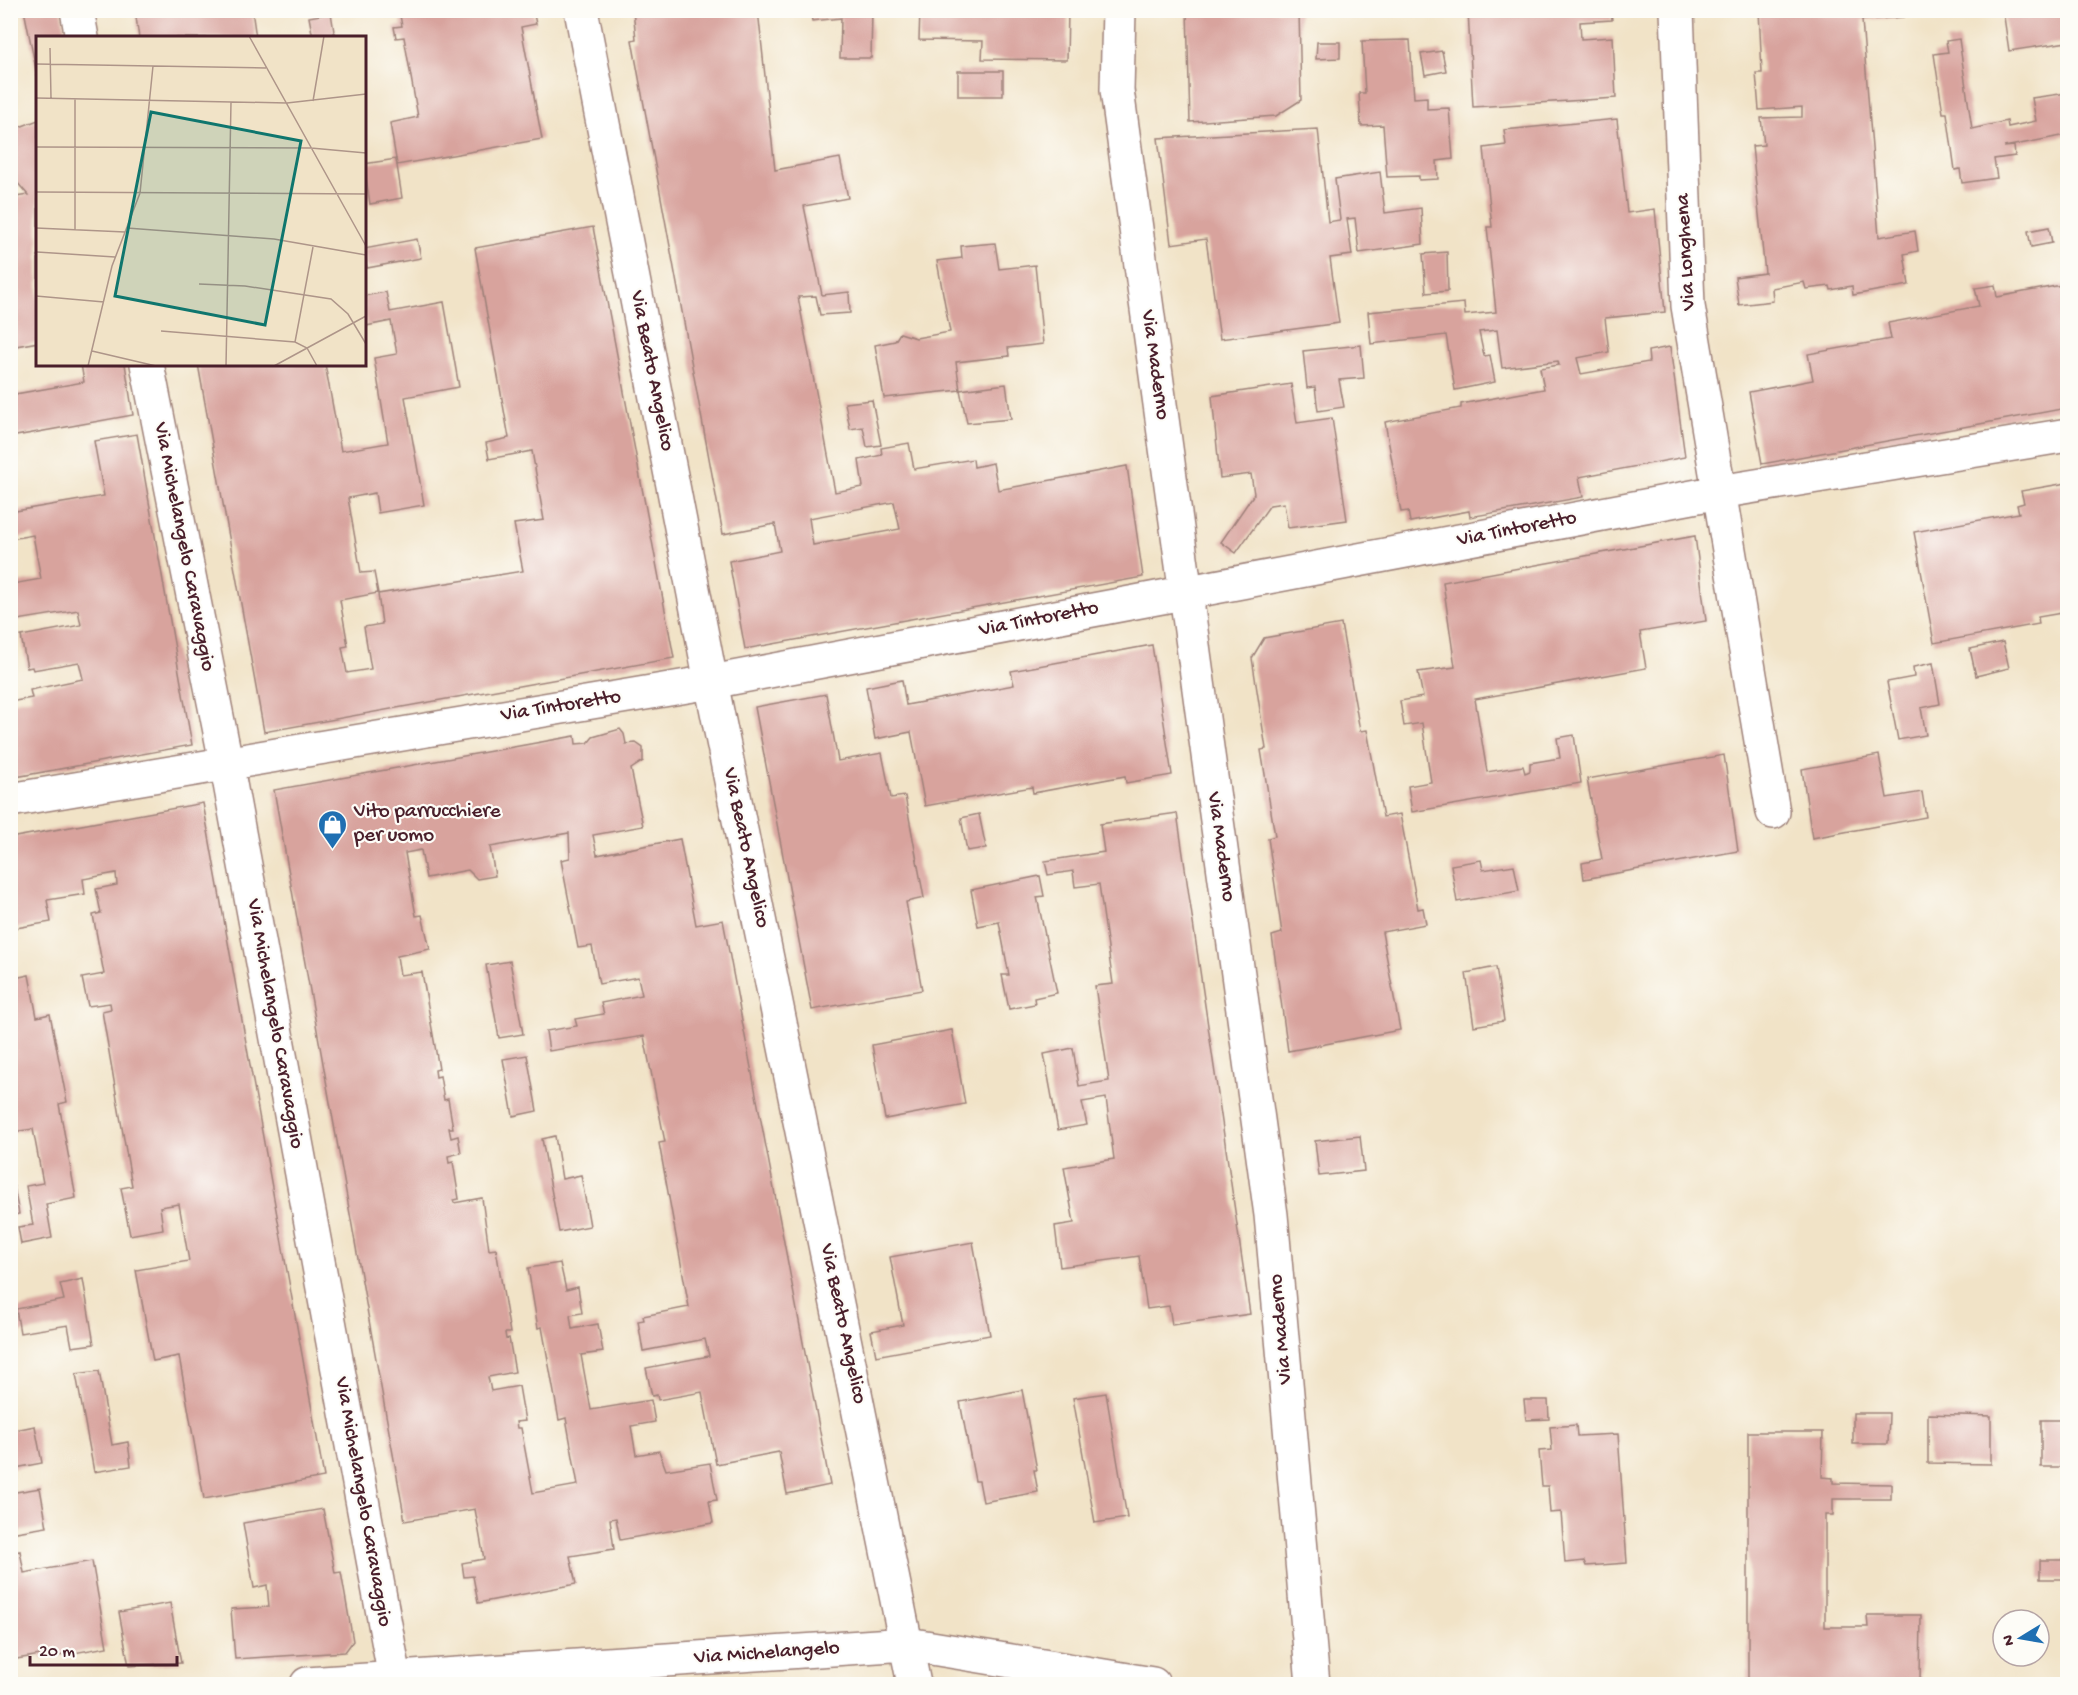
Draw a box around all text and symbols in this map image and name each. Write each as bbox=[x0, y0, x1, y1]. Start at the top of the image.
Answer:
inset map bbox=[36, 36, 366, 366]
street label: Via Longhena bbox=[1671, 192, 1703, 312]
street label: Via Beato Angelico bbox=[623, 288, 679, 453]
street label: Via Maderno bbox=[1134, 308, 1174, 422]
street label: Via Michelangelo Caravaggio bbox=[146, 419, 219, 674]
street label: Via Tintoretto bbox=[1454, 506, 1579, 554]
street label: Via Tintoretto bbox=[976, 596, 1101, 644]
street label: Via Tintoretto bbox=[498, 685, 623, 729]
street label: Via Beato Angelico bbox=[716, 765, 774, 930]
street label: Via Maderno bbox=[1200, 790, 1240, 904]
place label: Vito parrucchiere per uomo bbox=[353, 800, 502, 849]
shop icon: Vito parrucchiere per uomo bbox=[317, 808, 349, 850]
street label: Via Michelangelo Caravaggio bbox=[240, 896, 308, 1151]
street label: Via Beato Angelico bbox=[813, 1241, 871, 1406]
street label: Via Maderno bbox=[1265, 1273, 1299, 1386]
street label: Via Michelangelo Caravaggio bbox=[328, 1374, 396, 1629]
north arrow bbox=[1991, 1608, 2051, 1668]
scale bar bbox=[30, 1629, 177, 1667]
text: N bbox=[1999, 1633, 2020, 1647]
street label: Via Michelangelo bbox=[692, 1636, 841, 1672]
text: 20 m bbox=[39, 1642, 75, 1663]

